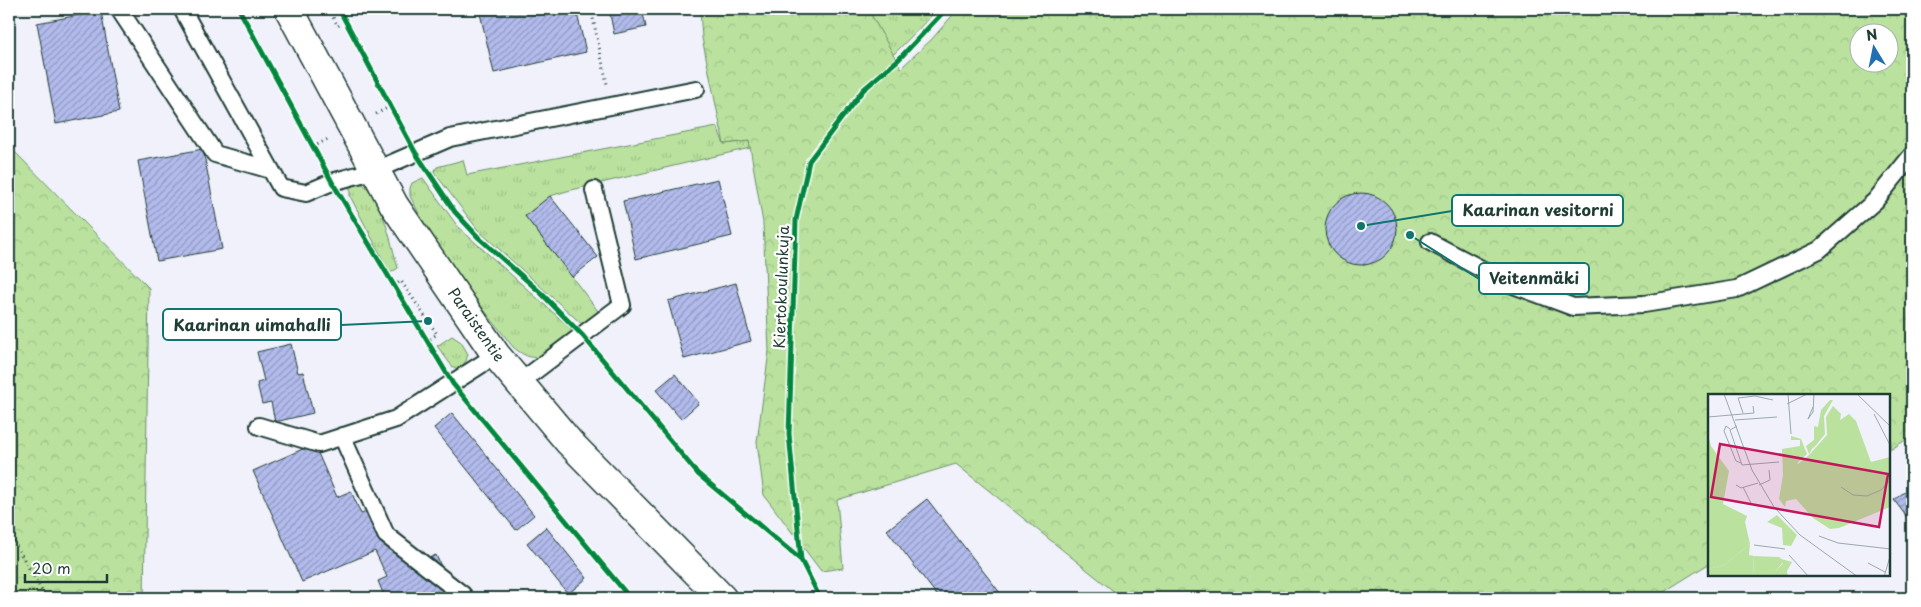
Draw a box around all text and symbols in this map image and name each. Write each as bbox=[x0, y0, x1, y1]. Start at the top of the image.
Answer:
north arrow bbox=[1848, 22, 1898, 72]
text: N bbox=[1864, 23, 1879, 46]
callout: Kaarinan vesitorni bbox=[1452, 195, 1623, 226]
text: Kaarinan vesitorni bbox=[1462, 197, 1614, 221]
street label: Kiertokoulunkuja bbox=[767, 224, 794, 349]
callout: Veitenmäki bbox=[1479, 263, 1589, 294]
text: Veitenmäki bbox=[1489, 265, 1580, 289]
street label: Paraistentie bbox=[443, 282, 511, 366]
callout: Kaarinan uimahalli bbox=[163, 309, 341, 340]
text: Kaarinan uimahalli bbox=[173, 312, 331, 336]
inset map bbox=[1708, 394, 1891, 577]
scale bar bbox=[25, 552, 108, 584]
text: 20 m bbox=[32, 556, 71, 579]

